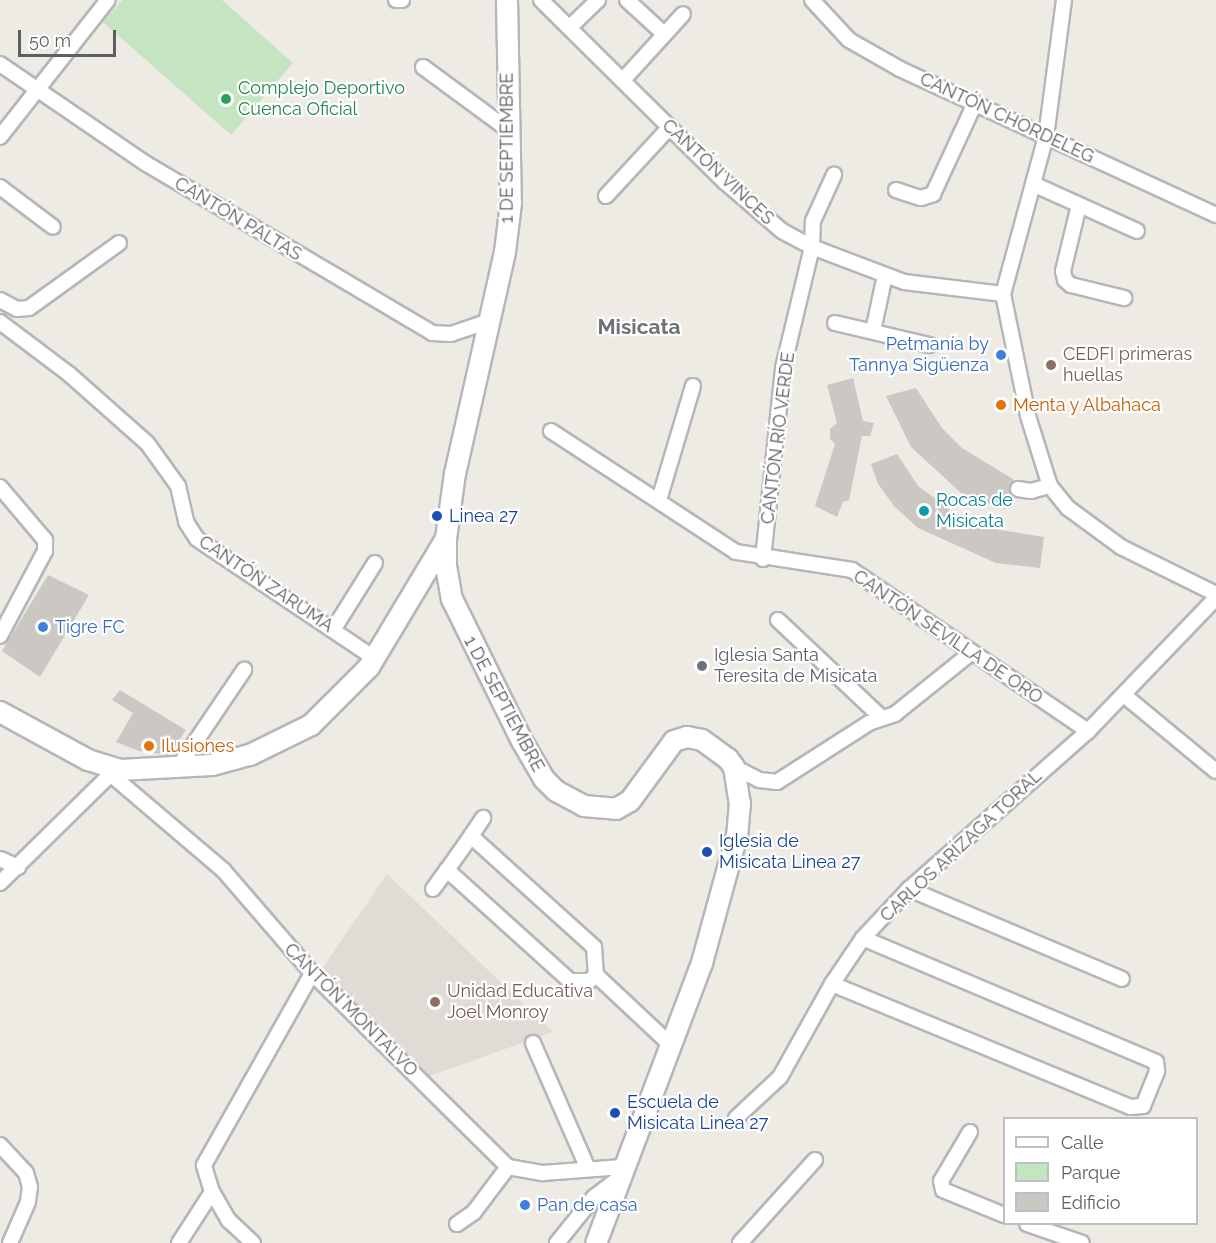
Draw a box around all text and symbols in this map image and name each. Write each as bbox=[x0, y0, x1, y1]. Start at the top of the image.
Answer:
scale bar bbox=[21, 18, 118, 56]
text: 50 m bbox=[29, 30, 71, 51]
street label: CANTÓN CHORDELEG bbox=[917, 68, 1097, 168]
street label: 1 DE SEPTIEMBRE bbox=[496, 73, 518, 223]
place label: Complejo Deportivo Cuenca Oficial bbox=[238, 78, 405, 121]
marker: Complejo Deportivo Cuenca Oficial bbox=[219, 92, 233, 106]
street label: CANTÓN VINCES bbox=[657, 114, 779, 230]
street label: CANTÓN PALTAS bbox=[171, 173, 305, 265]
district label: Misicata bbox=[597, 314, 681, 340]
place label: Petmanía by Tannya Sigüenza bbox=[849, 334, 989, 376]
place label: CEDFI primeras huellas bbox=[1063, 344, 1192, 386]
marker: Petmanía by Tannya Sigüenza bbox=[994, 348, 1008, 362]
street label: CANTÓN RÍO VERDE bbox=[757, 350, 799, 526]
marker: CEDFI primeras huellas bbox=[1044, 358, 1058, 372]
place label: Menta y Albahaca bbox=[1013, 394, 1162, 416]
marker: Menta y Albahaca bbox=[994, 398, 1008, 412]
place label: Rocas de Misicata bbox=[936, 490, 1013, 532]
marker: Rocas de Misicata bbox=[917, 504, 931, 518]
place label: Linea 27 bbox=[449, 505, 518, 527]
marker: Linea 27 bbox=[430, 509, 444, 523]
street label: CANTÓN ZARUMA bbox=[195, 531, 337, 637]
street label: CANTÓN SEVILLA DE ORO bbox=[849, 565, 1047, 709]
place label: Tigre FC bbox=[55, 616, 125, 638]
marker: Tigre FC bbox=[36, 620, 50, 634]
street label: 1 DE SEPTIEMBRE bbox=[459, 632, 549, 776]
place label: Iglesia Santa Teresita de Misicata bbox=[714, 645, 877, 688]
marker: Iglesia Santa Teresita de Misicata bbox=[695, 659, 709, 673]
place label: Ilusiones bbox=[161, 735, 234, 757]
marker: Ilusiones bbox=[142, 739, 156, 753]
street label: CARLOS ARÍZAGA TORAL bbox=[875, 765, 1047, 927]
place label: Iglesia de Misicata Linea 27 bbox=[719, 831, 860, 874]
marker: Iglesia de Misicata Linea 27 bbox=[700, 845, 714, 859]
street label: CANTÓN MONTALVO bbox=[280, 939, 422, 1081]
place label: Unidad Educativa Joel Monroy bbox=[447, 981, 593, 1024]
marker: Unidad Educativa Joel Monroy bbox=[428, 995, 442, 1009]
place label: Escuela de Misicata Linea 27 bbox=[627, 1092, 768, 1134]
marker: Escuela de Misicata Linea 27 bbox=[608, 1106, 622, 1120]
legend bbox=[1003, 1117, 1198, 1225]
text: Calle bbox=[1061, 1132, 1104, 1153]
text: Parque bbox=[1061, 1162, 1120, 1183]
text: Edificio bbox=[1061, 1192, 1120, 1213]
place label: Pan de casa bbox=[537, 1194, 638, 1216]
marker: Pan de casa bbox=[518, 1198, 532, 1212]

